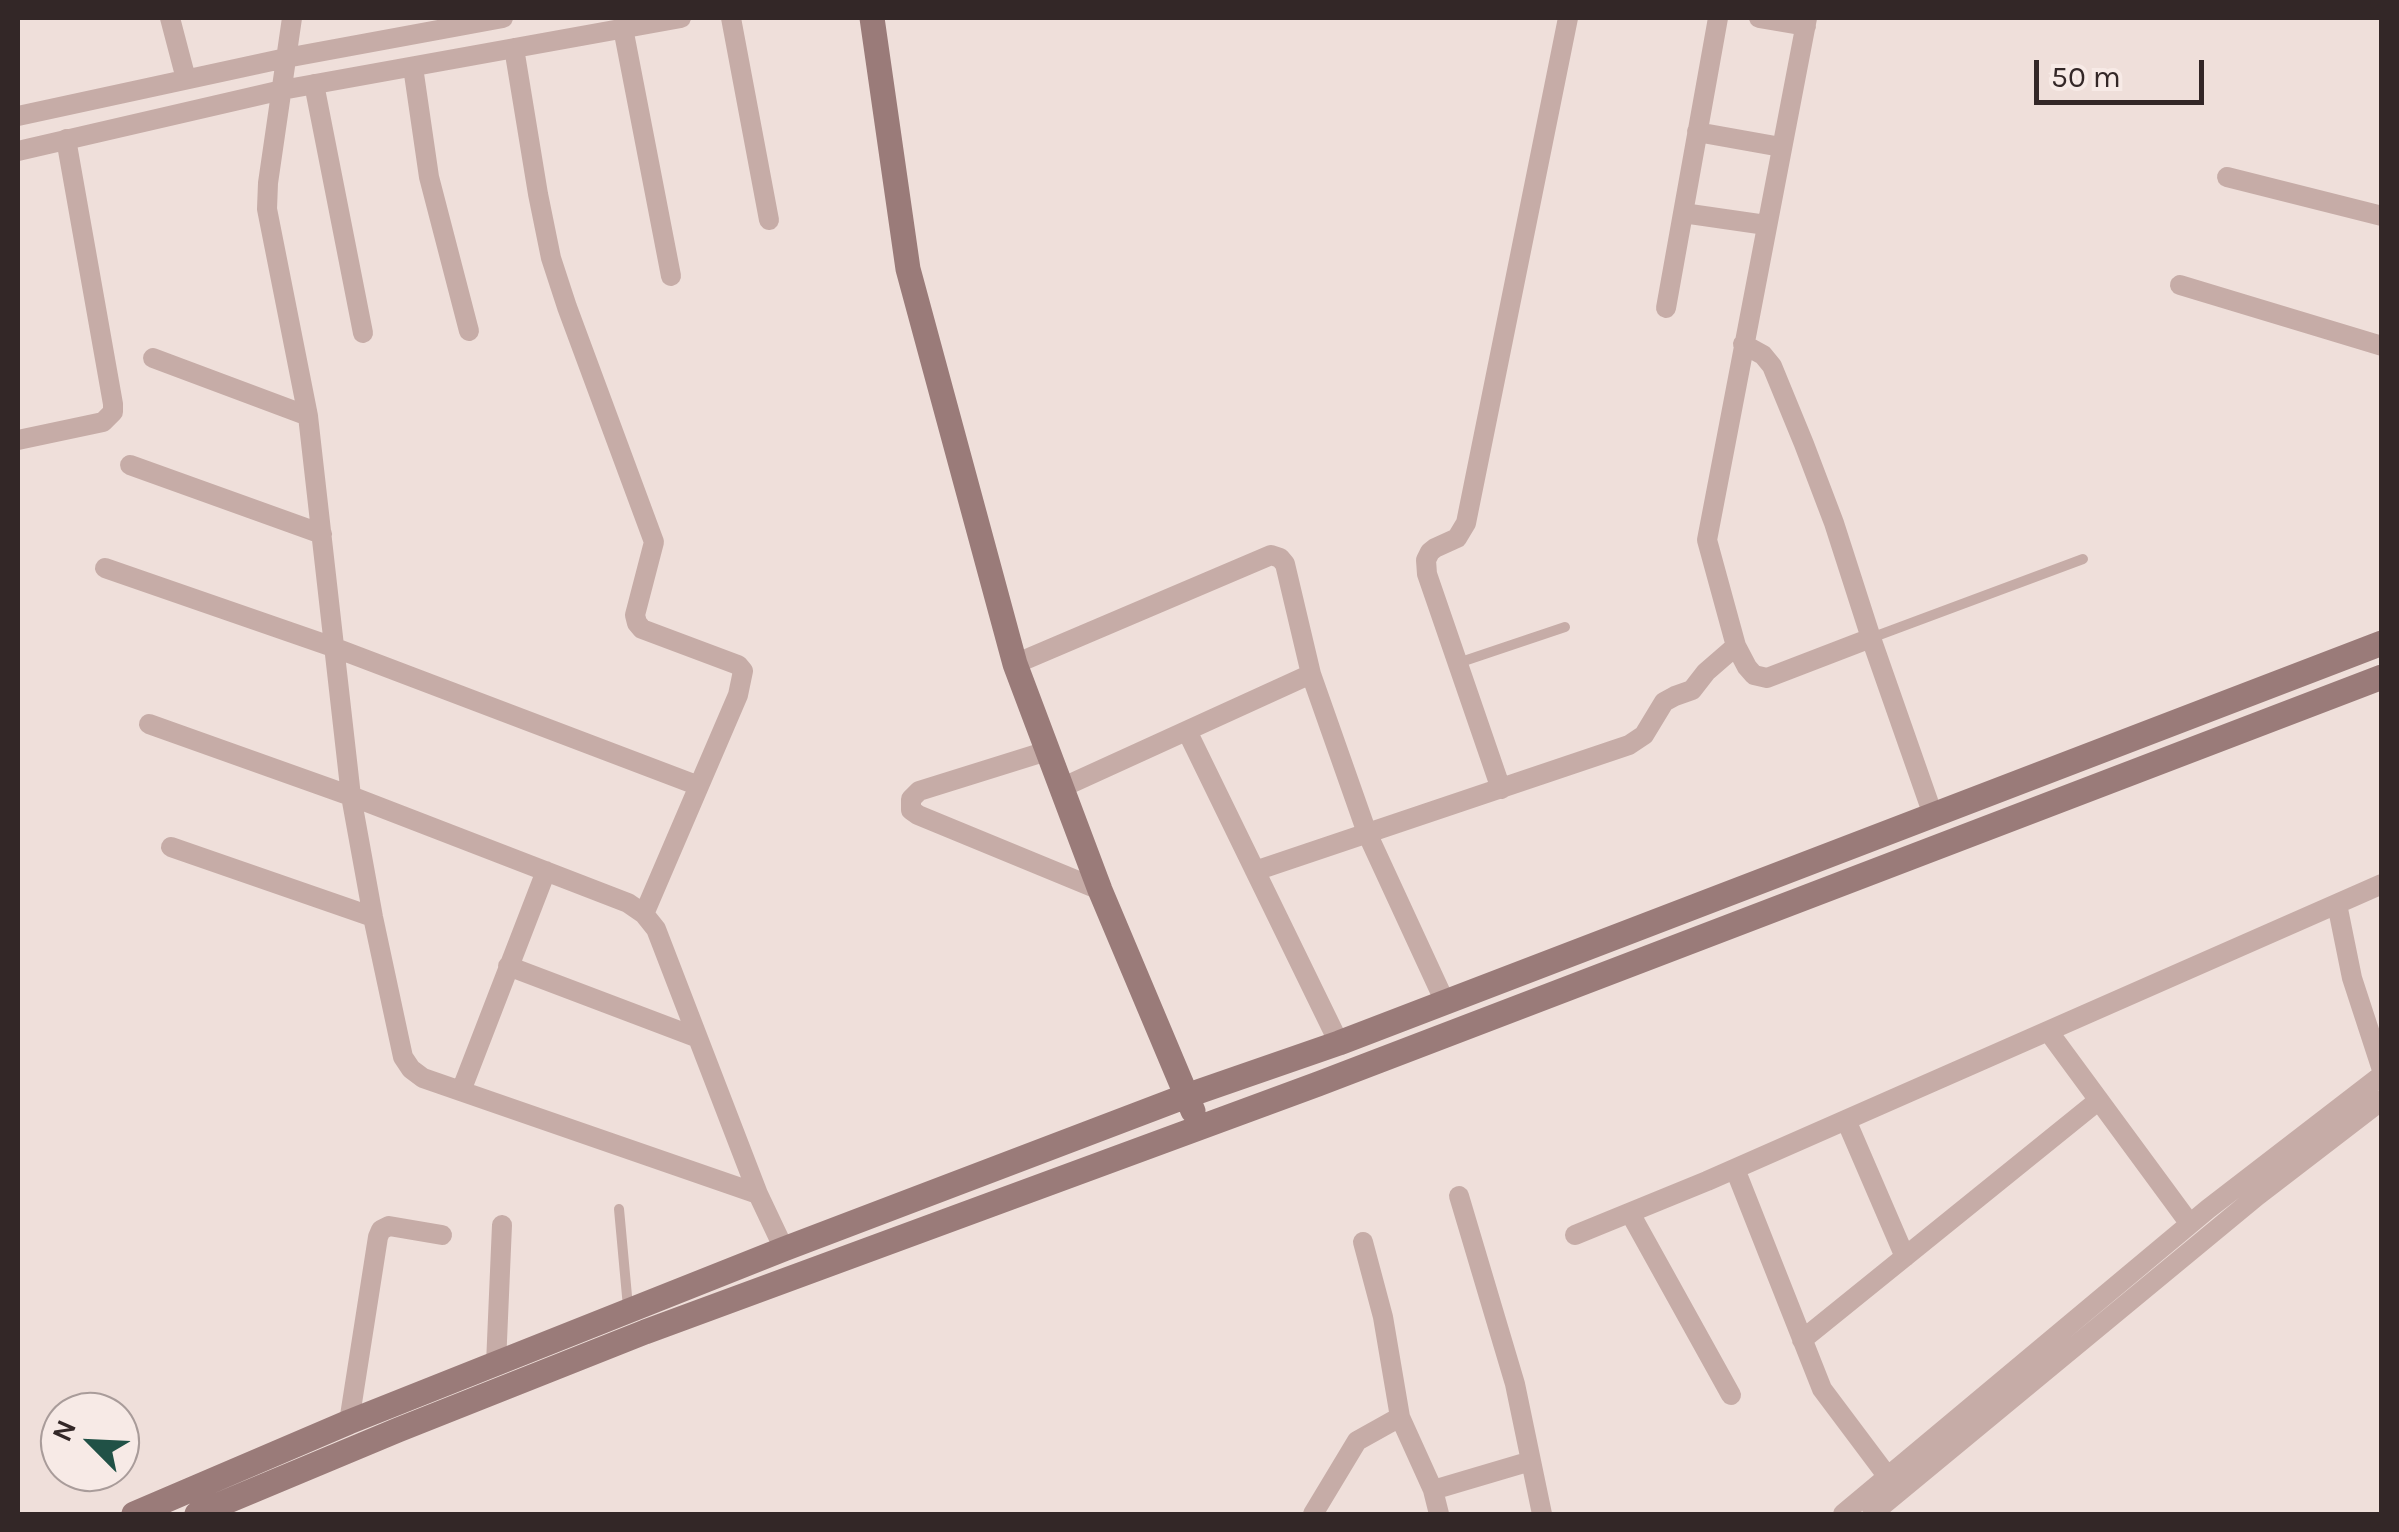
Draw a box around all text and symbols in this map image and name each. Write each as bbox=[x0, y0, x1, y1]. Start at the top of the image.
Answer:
scale bar bbox=[2039, 40, 2209, 102]
text: 50 m bbox=[2051, 59, 2121, 95]
north arrow bbox=[40, 1392, 140, 1492]
text: N bbox=[45, 1415, 83, 1446]

